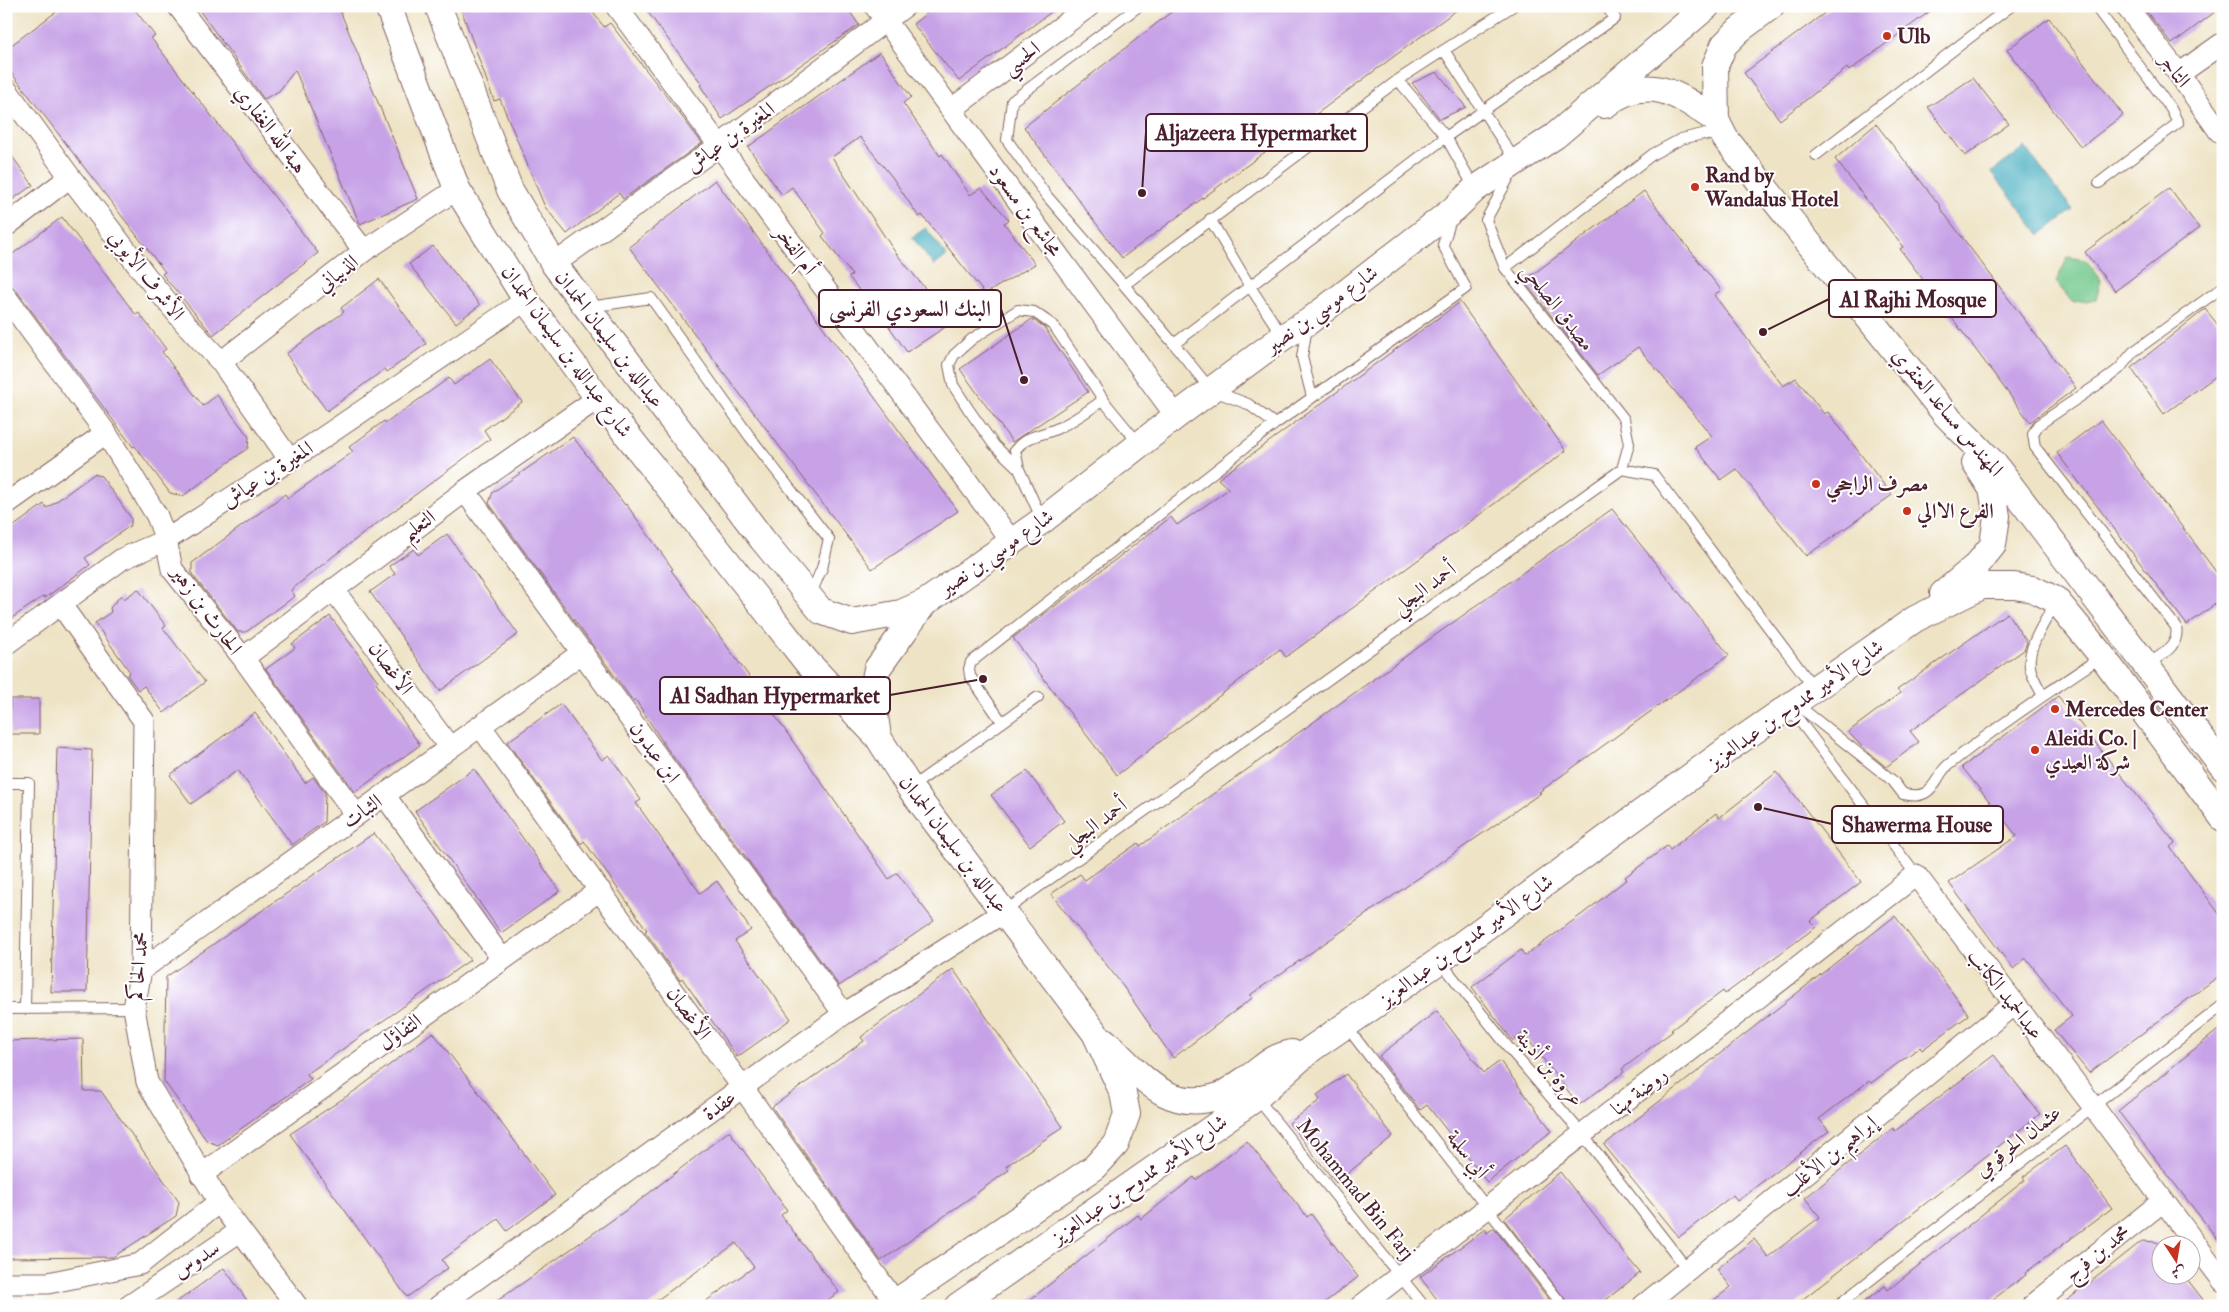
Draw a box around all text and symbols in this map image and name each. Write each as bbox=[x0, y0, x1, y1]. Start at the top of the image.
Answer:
place label: Ulb bbox=[1897, 23, 1931, 50]
marker: Ulb bbox=[1881, 30, 1893, 42]
street label: الحسي bbox=[997, 35, 1049, 86]
street label: التاجر bbox=[2152, 46, 2196, 93]
street label: هبة الله الغفاري bbox=[227, 77, 316, 180]
street label: المغيرة بن عياش bbox=[680, 96, 780, 179]
callout: Aljazeera Hypermarket bbox=[1146, 114, 1367, 151]
text: Aljazeera Hypermarket bbox=[1154, 119, 1358, 148]
street label: مجاشع بن مسعود bbox=[979, 158, 1069, 265]
place label: Rand by Wandalus Hotel bbox=[1704, 162, 1839, 213]
marker: Rand by Wandalus Hotel bbox=[1689, 181, 1701, 193]
street label: أم الفخر bbox=[764, 217, 824, 283]
street label: الأشرف الأيوبي bbox=[100, 223, 192, 328]
street label: الذبياني bbox=[311, 248, 366, 301]
street label: مصدق الصلحي bbox=[1510, 258, 1600, 361]
street label: شارع موسي بن نصير bbox=[1258, 259, 1387, 366]
street label: شارع عبدالله بن سليمان الحمدان bbox=[492, 260, 638, 445]
street label: عبدالله بن سليمان الحمدان bbox=[549, 265, 670, 414]
callout: Al Rajhi Mosque bbox=[1829, 280, 1996, 317]
text: Al Rajhi Mosque bbox=[1838, 286, 1987, 315]
callout: البنك السعودي الفرنسي bbox=[819, 290, 1001, 327]
text: البنك السعودي الفرنسي bbox=[829, 295, 991, 329]
street label: المهندس مساعد العنقري bbox=[1884, 342, 2009, 484]
street label: المغيرة بن عياش bbox=[216, 435, 318, 514]
place label: مصرف الراجحي bbox=[1826, 471, 1929, 503]
marker: مصرف الراجحي bbox=[1810, 478, 1822, 490]
place label: الفرع الاالي bbox=[1916, 498, 1994, 529]
street label: شارع موسي بن نصير bbox=[932, 503, 1062, 608]
street label: التعليم bbox=[395, 504, 445, 553]
marker: الفرع الاالي bbox=[1901, 505, 1913, 517]
street label: أحمد البجلي bbox=[1386, 554, 1465, 626]
street label: الحارث بن زهير bbox=[164, 559, 248, 660]
street label: شارع الأمير ممدوح بن عبدالعزيز bbox=[1699, 632, 1892, 781]
street label: الأغصان bbox=[362, 635, 421, 701]
callout: Al Sadhan Hypermarket bbox=[660, 677, 890, 714]
text: Al Sadhan Hypermarket bbox=[669, 682, 881, 711]
place label: Mercedes Center bbox=[2064, 696, 2209, 723]
marker: Mercedes Center bbox=[2049, 703, 2061, 715]
street label: ابن عبدون bbox=[623, 716, 686, 789]
place label: Aleidi Co. | شركة العيدي bbox=[2044, 725, 2137, 779]
marker: Aleidi Co. | شركة العيدي bbox=[2029, 744, 2041, 756]
street label: عبدالله بن سليمان الحمدان bbox=[893, 770, 1014, 919]
street label: الثبات bbox=[337, 788, 388, 835]
street label: أحمد البجلي bbox=[1057, 790, 1136, 862]
callout: Shawerma House bbox=[1832, 806, 2003, 843]
text: Shawerma House bbox=[1842, 811, 1993, 839]
street label: شارع الأمير ممدوح بن عبدالعزيز bbox=[1371, 866, 1562, 1018]
street label: محمد الحاكم bbox=[122, 930, 159, 1002]
street label: عبدالحميد الكاتب bbox=[1961, 943, 2050, 1045]
street label: الأغصان bbox=[660, 980, 719, 1046]
street label: التفاؤل bbox=[373, 1008, 427, 1057]
street label: عروة بن أذينة bbox=[1509, 1023, 1591, 1113]
street label: روضة مهنا bbox=[1605, 1061, 1673, 1122]
street label: عقدة bbox=[697, 1084, 742, 1127]
street label: عثمان الحرقومي bbox=[1970, 1099, 2069, 1186]
street label: شارع الأمير ممدوح بن عبدالعزيز bbox=[1043, 1107, 1236, 1256]
street label: إبراهيم بن الأغلب bbox=[1775, 1107, 1888, 1209]
street label: Mohammad Bin Farj bbox=[1290, 1113, 1421, 1265]
street label: أبي سلمة bbox=[1438, 1123, 1497, 1186]
street label: محمد بن فرج bbox=[2059, 1219, 2139, 1292]
street label: سدوس bbox=[168, 1234, 225, 1285]
north arrow bbox=[2152, 1234, 2202, 1284]
text: ش bbox=[2170, 1262, 2187, 1282]

